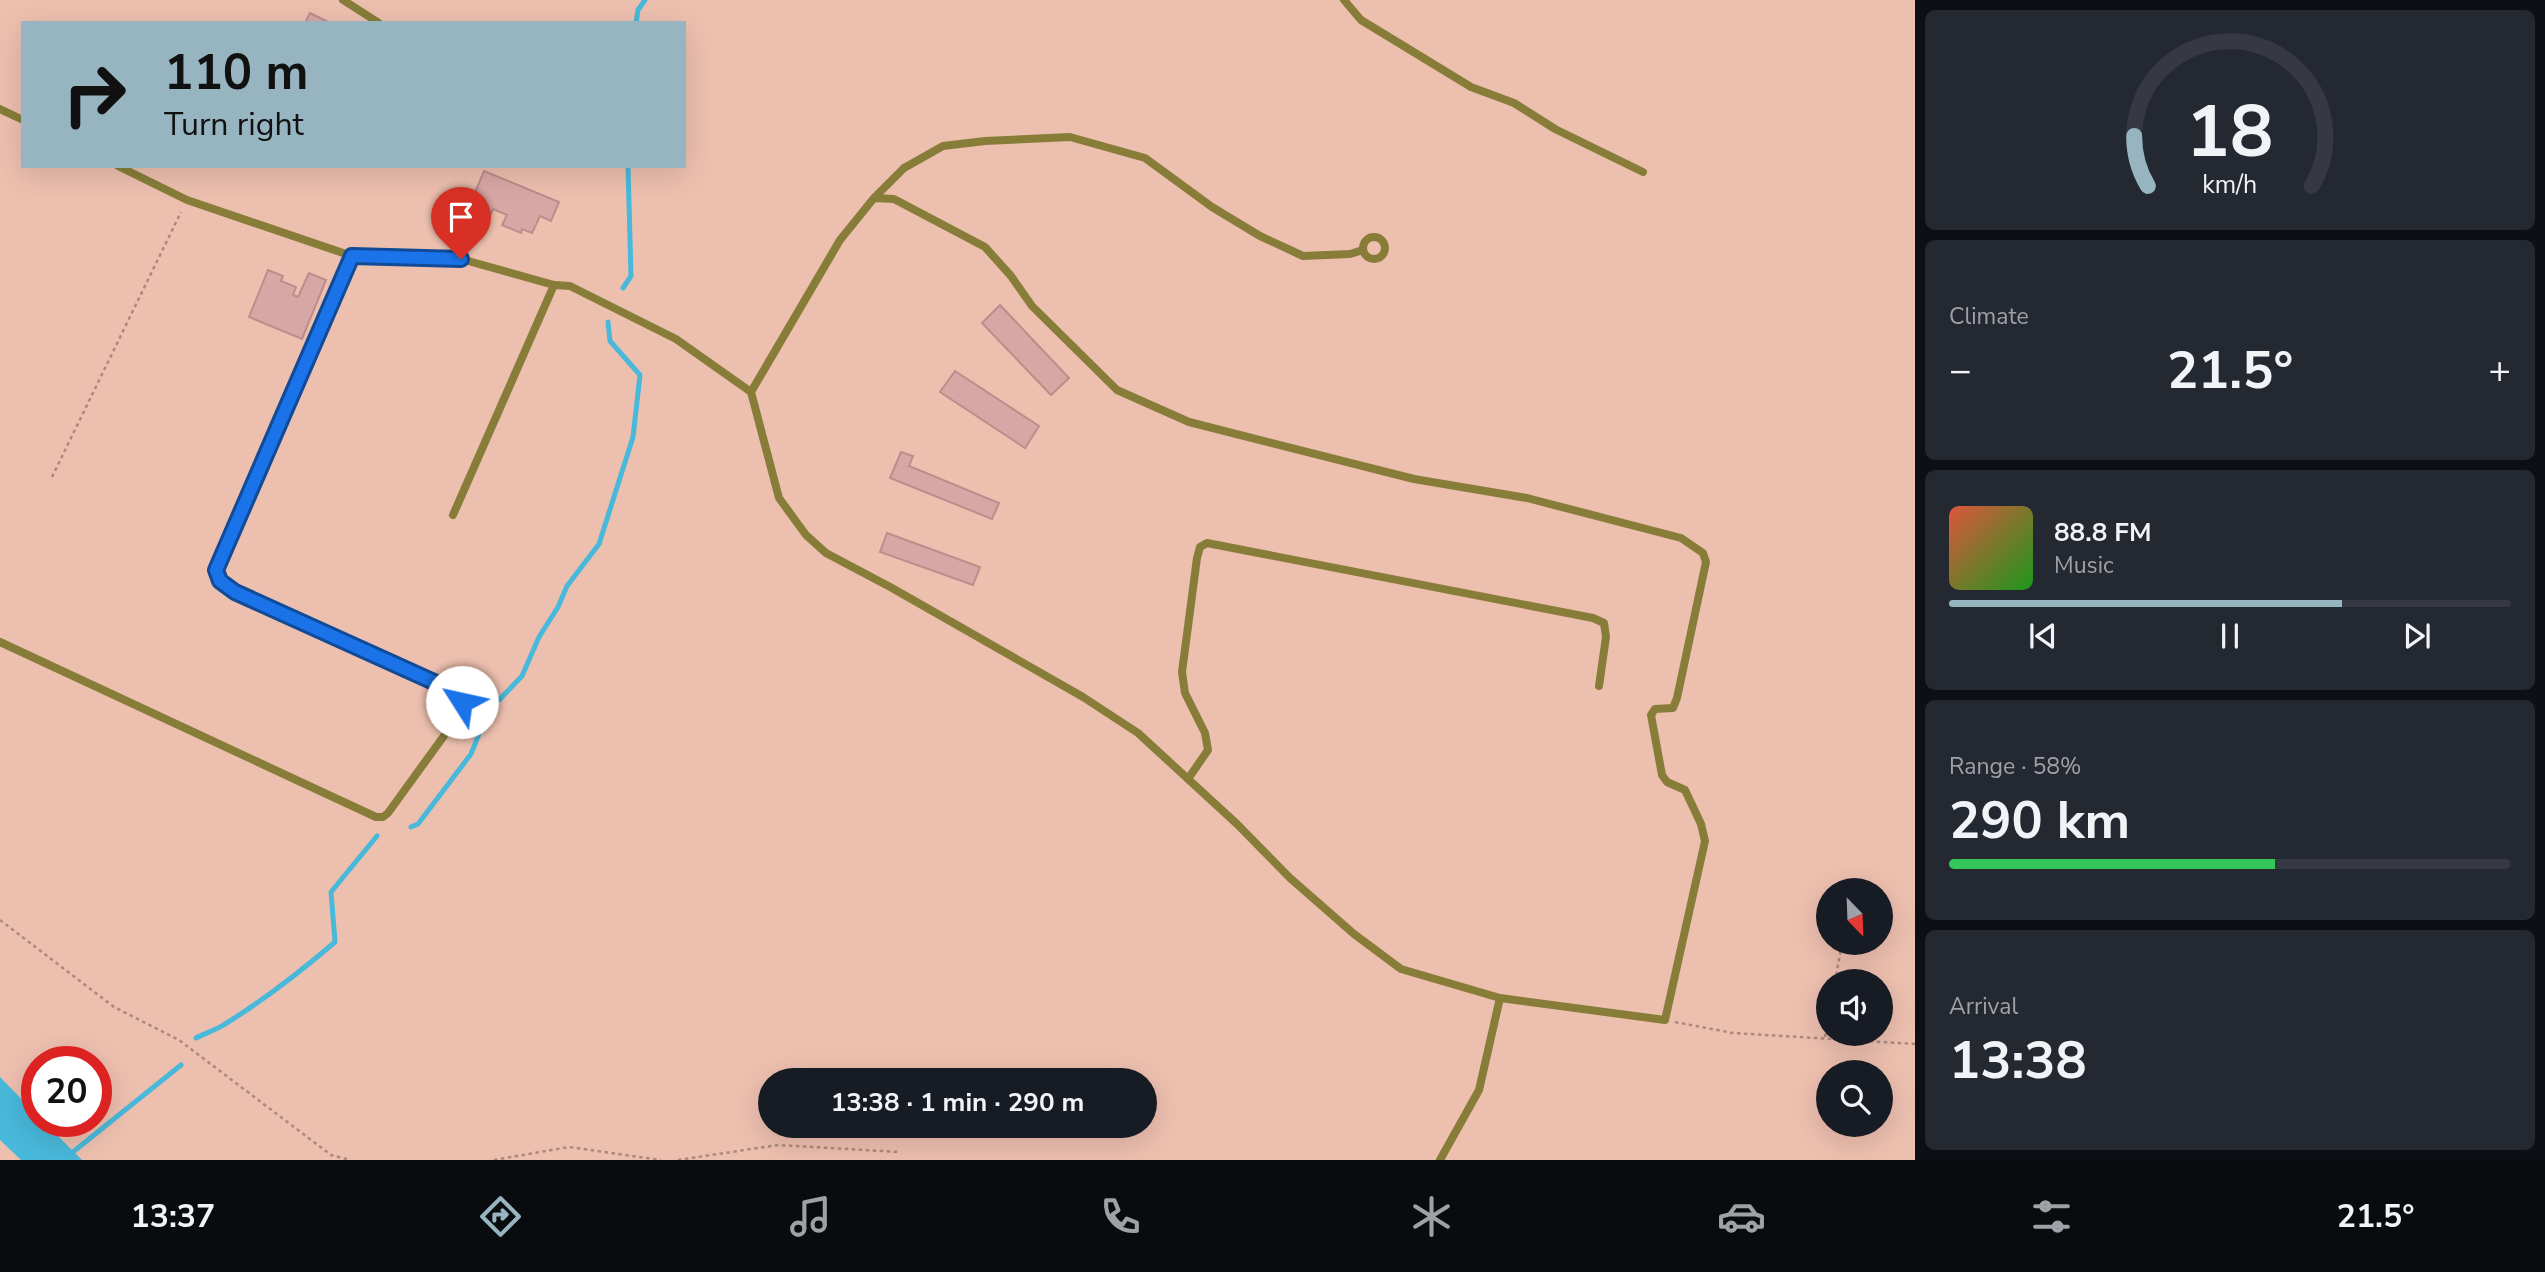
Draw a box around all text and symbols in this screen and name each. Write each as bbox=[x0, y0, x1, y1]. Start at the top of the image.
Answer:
text: 110 m bbox=[164, 39, 308, 106]
icon: right bbox=[49, 49, 140, 140]
text: 18 bbox=[2186, 82, 2274, 182]
text: Turn right bbox=[164, 103, 304, 146]
text: km/h bbox=[2202, 168, 2258, 202]
pin bbox=[431, 187, 491, 259]
icon: arrive bbox=[442, 198, 480, 236]
text: Climate bbox=[1949, 301, 2029, 332]
text: 21.5° bbox=[2167, 335, 2293, 406]
text: − bbox=[1949, 345, 1972, 396]
text: + bbox=[2488, 345, 2511, 396]
text: 88.8 FM bbox=[2054, 515, 2151, 550]
text: Music bbox=[2054, 550, 2114, 581]
icon: previous bbox=[2024, 617, 2062, 655]
icon: pause bbox=[2211, 617, 2249, 655]
icon: next bbox=[2398, 617, 2436, 655]
position arrow bbox=[425, 665, 499, 739]
text: Range · 58% bbox=[1949, 751, 2081, 782]
text: 290 km bbox=[1949, 785, 2130, 856]
north arrow bbox=[1816, 878, 1894, 956]
map controls bbox=[1816, 878, 1893, 1137]
button: sound bbox=[1816, 969, 1893, 1046]
text: Arrival bbox=[1949, 991, 2018, 1022]
text: 13:38 bbox=[1949, 1025, 2087, 1096]
speed limit sign: 20 bbox=[21, 1046, 112, 1137]
button: search bbox=[1816, 1060, 1893, 1137]
text: 13:38 · 1 min · 290 m bbox=[831, 1085, 1084, 1120]
icon: directions bbox=[476, 1192, 525, 1241]
icon: music bbox=[786, 1192, 835, 1241]
icon: phone bbox=[1096, 1192, 1145, 1241]
icon: climate bbox=[1407, 1192, 1456, 1241]
icon: car bbox=[1717, 1192, 1766, 1241]
icon: filters bbox=[2027, 1192, 2076, 1241]
text: 13:37 bbox=[131, 1195, 215, 1238]
text: 21.5° bbox=[2337, 1195, 2414, 1238]

